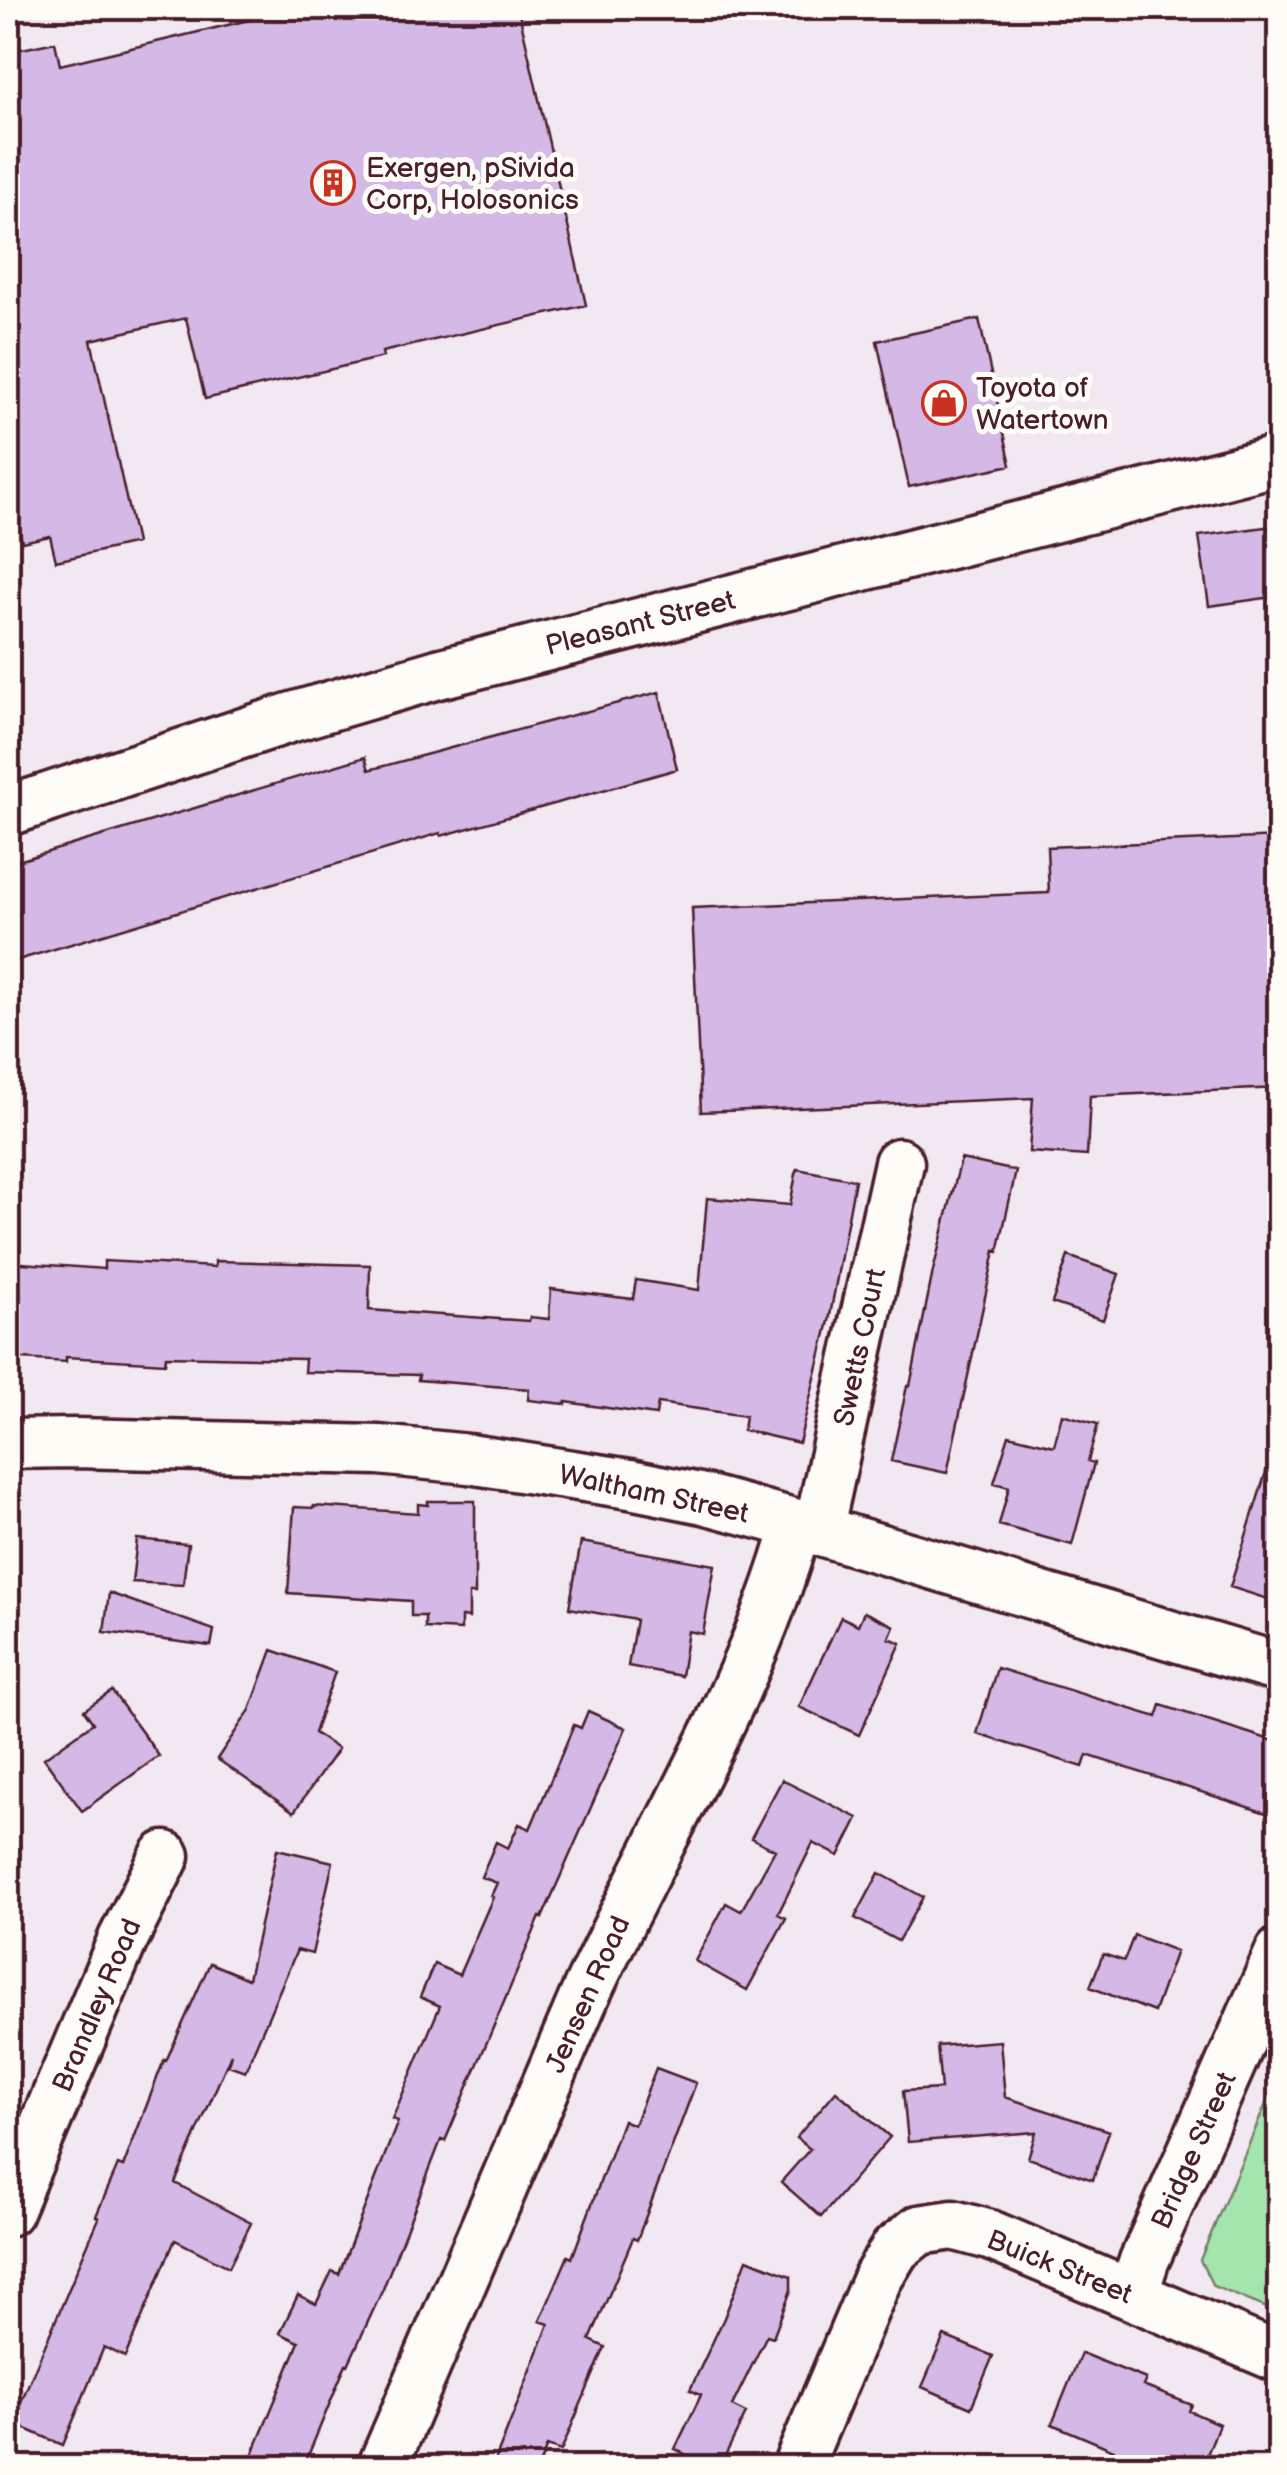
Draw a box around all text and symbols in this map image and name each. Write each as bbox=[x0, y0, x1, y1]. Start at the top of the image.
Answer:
place label: Exergen, pSivida Corp, Holosonics bbox=[366, 152, 579, 217]
building icon: Exergen, pSivida Corp, Holosonics bbox=[310, 160, 356, 206]
place label: Toyota of Watertown bbox=[976, 372, 1109, 437]
shop icon: Toyota of Watertown bbox=[921, 380, 967, 426]
street label: Pleasant Street bbox=[542, 584, 739, 663]
street label: Swetts Court bbox=[828, 1265, 893, 1429]
street label: Waltham Street bbox=[556, 1458, 752, 1531]
street label: Jensen Road bbox=[539, 1911, 638, 2078]
street label: Brandley Road bbox=[46, 1914, 149, 2097]
street label: Bridge Street bbox=[1145, 2067, 1244, 2234]
street label: Buick Street bbox=[982, 2223, 1137, 2312]

